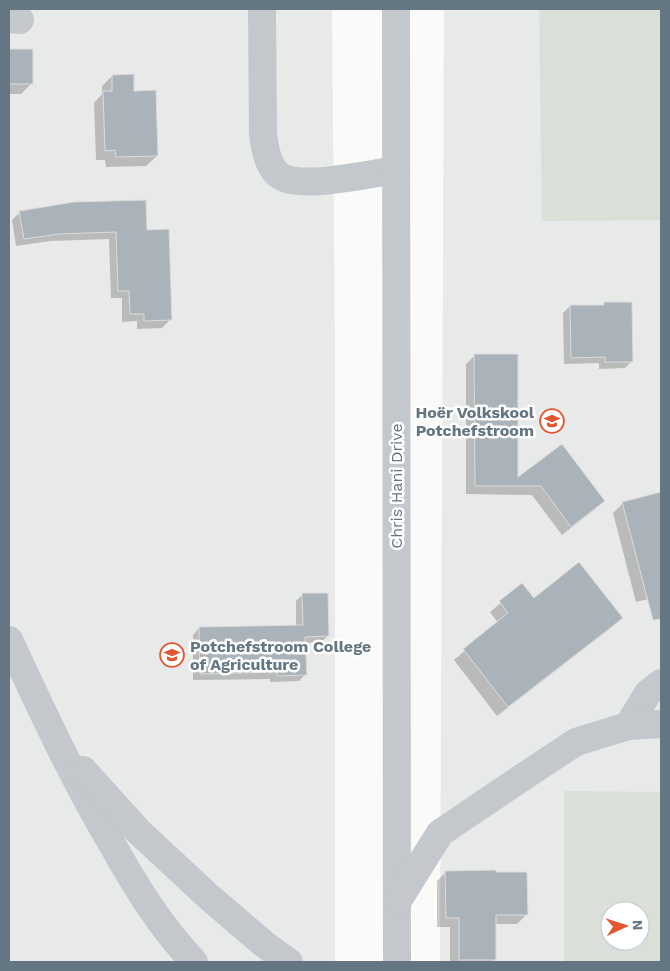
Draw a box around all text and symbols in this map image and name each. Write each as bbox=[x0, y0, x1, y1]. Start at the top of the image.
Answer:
place label: Hoër Volkskool Potchefstroom bbox=[415, 403, 535, 440]
school or university icon: Hoër Volkskool Potchefstroom bbox=[539, 408, 565, 434]
street label: Chris Hani Drive bbox=[387, 423, 406, 549]
place label: Potchefstroom College of Agriculture bbox=[190, 637, 371, 674]
school or university icon: Potchefstroom College of Agriculture bbox=[159, 642, 185, 668]
north arrow bbox=[600, 901, 650, 951]
text: N bbox=[630, 919, 646, 931]

